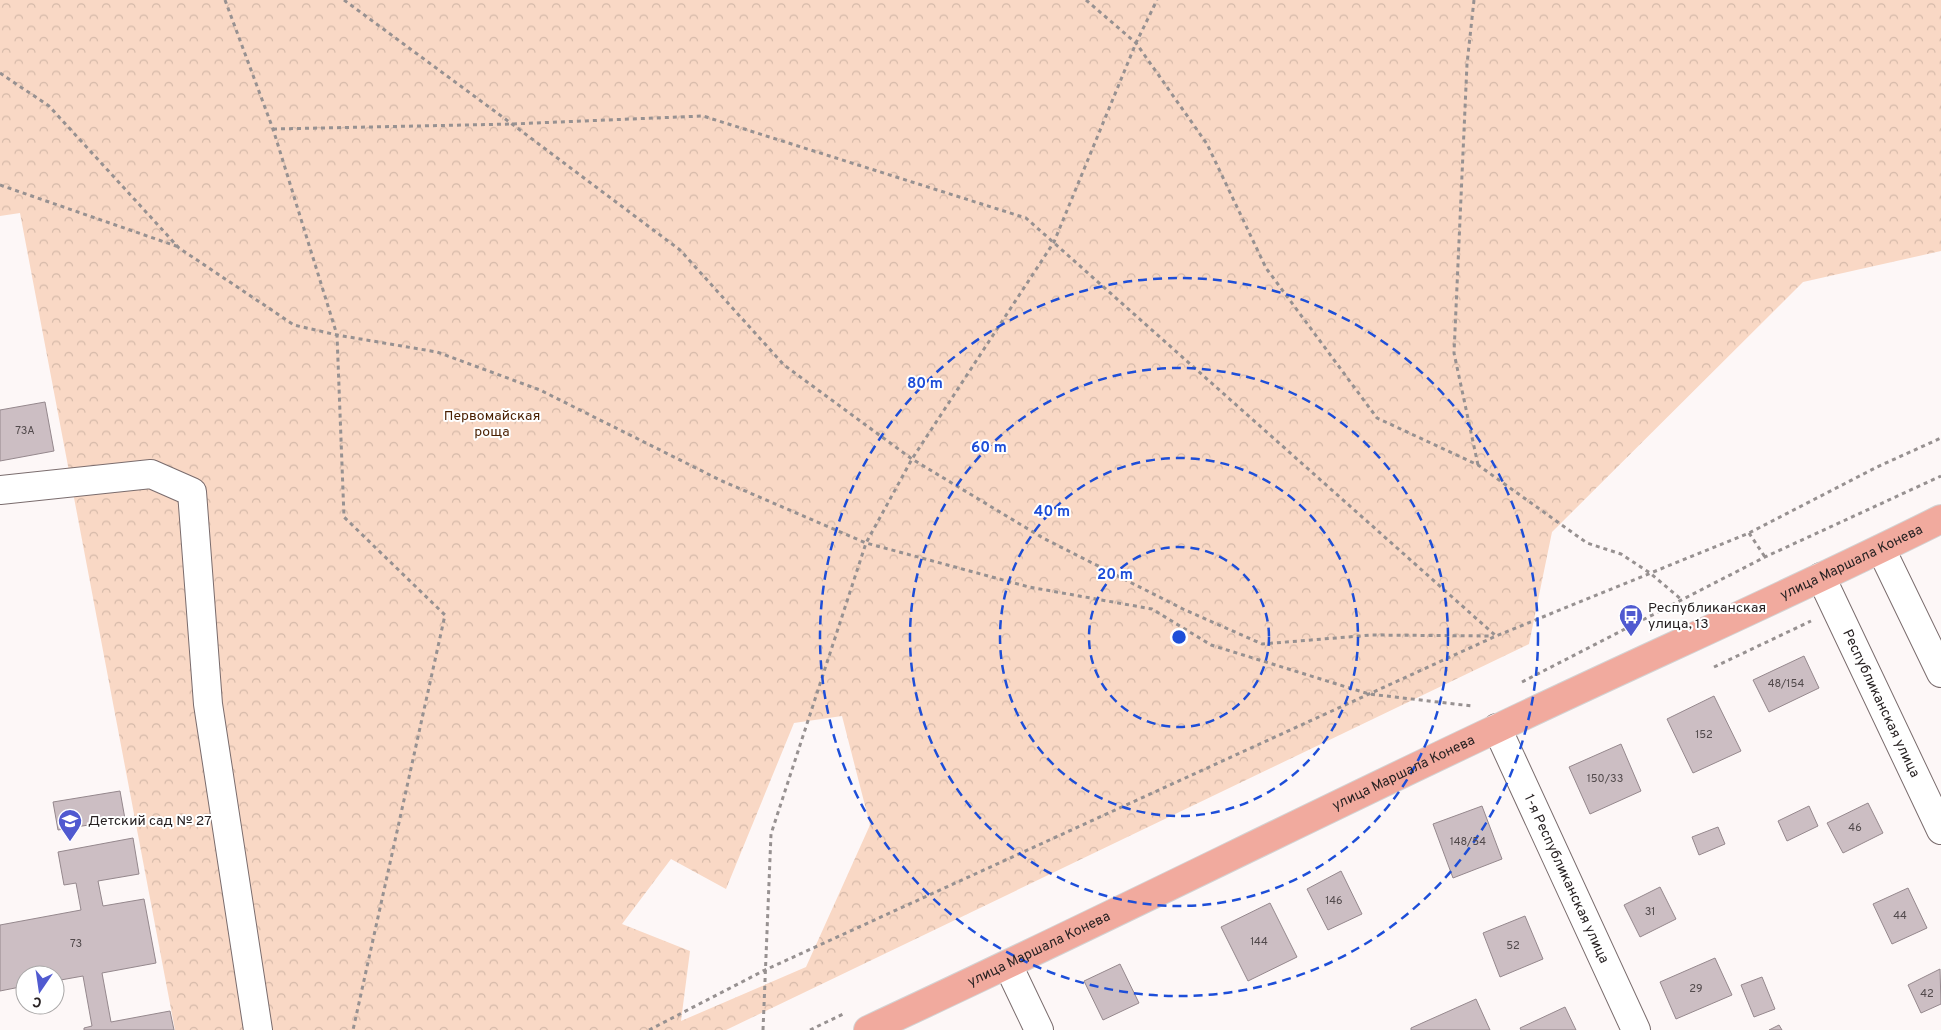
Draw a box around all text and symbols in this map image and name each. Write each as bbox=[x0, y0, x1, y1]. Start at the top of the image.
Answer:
text: 80 m bbox=[907, 375, 943, 394]
park label: Первомайская роща bbox=[444, 408, 540, 441]
house number: 73А bbox=[15, 424, 35, 438]
text: 60 m bbox=[971, 439, 1007, 458]
text: 40 m bbox=[1034, 503, 1070, 522]
street label: улица Маршала Конева bbox=[1777, 521, 1926, 604]
text: 20 m bbox=[1097, 566, 1133, 585]
place label: Республиканская улица, 13 bbox=[1648, 600, 1766, 633]
bus stop icon: Республиканская улица, 13 bbox=[1618, 603, 1644, 637]
street label: Республиканская улица bbox=[1839, 627, 1923, 780]
centre of rings bbox=[1170, 628, 1188, 646]
house number: 48/154 bbox=[1768, 677, 1804, 691]
house number: 152 bbox=[1695, 728, 1713, 742]
street label: улица Маршала Конева bbox=[1329, 732, 1478, 815]
house number: 150/33 bbox=[1587, 772, 1623, 786]
street label: 1-я Республиканская улица bbox=[1520, 792, 1613, 966]
school or university icon: Детский сад № 27 bbox=[57, 808, 83, 842]
place label: Детский сад № 27 bbox=[88, 813, 211, 830]
house number: 46 bbox=[1848, 821, 1862, 835]
house number: 148/54 bbox=[1450, 835, 1486, 849]
house number: 146 bbox=[1325, 894, 1343, 908]
house number: 31 bbox=[1645, 905, 1655, 919]
street label: улица Маршала Конева bbox=[965, 908, 1113, 991]
house number: 44 bbox=[1893, 909, 1907, 923]
house number: 144 bbox=[1250, 935, 1268, 949]
house number: 73 bbox=[70, 937, 82, 951]
house number: 52 bbox=[1506, 939, 1520, 953]
north arrow bbox=[15, 965, 65, 1015]
house number: 29 bbox=[1689, 982, 1703, 996]
house number: 42 bbox=[1920, 987, 1934, 1001]
text: С bbox=[31, 992, 44, 1010]

